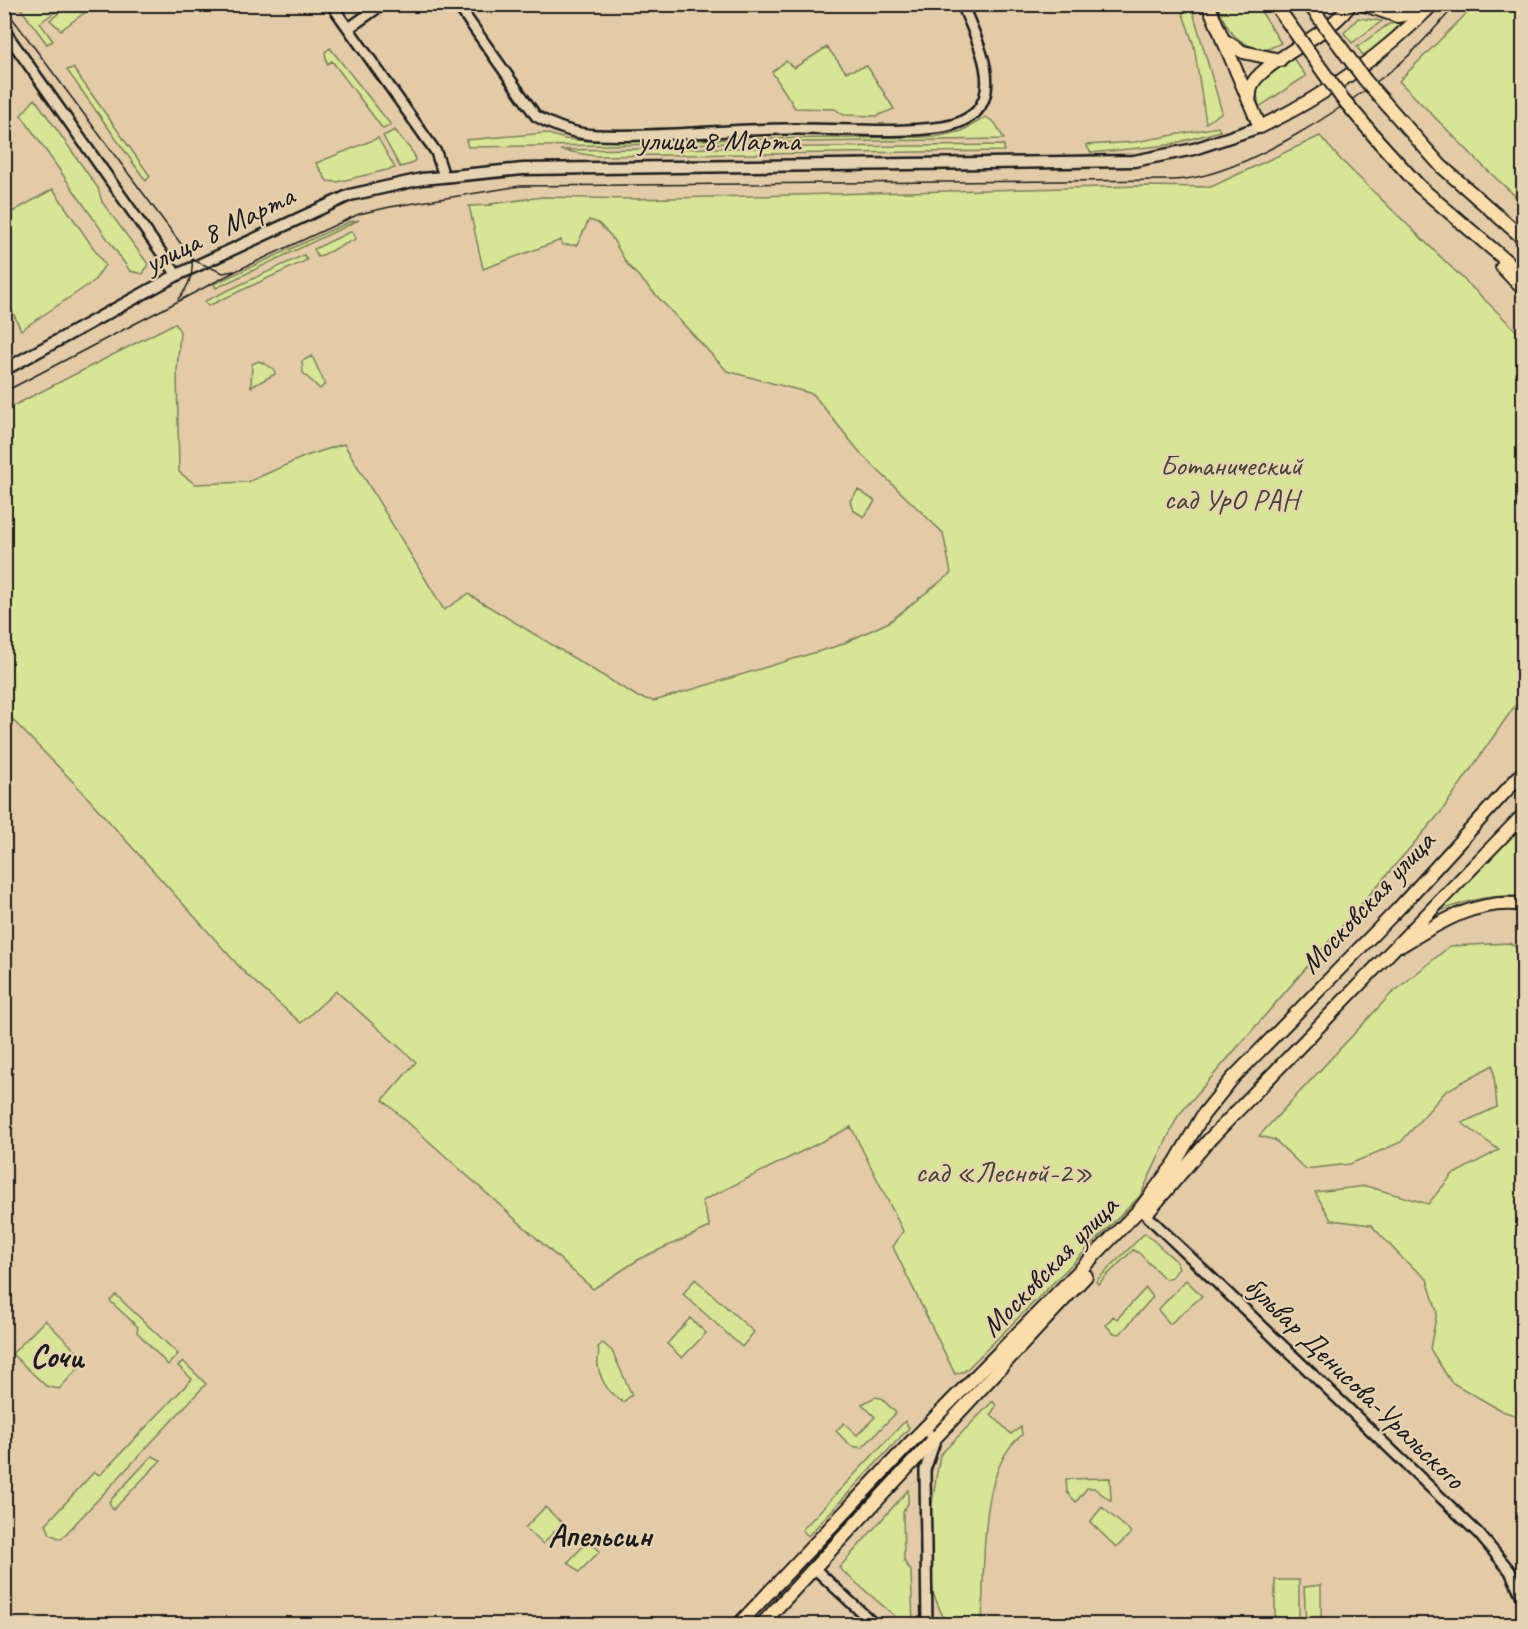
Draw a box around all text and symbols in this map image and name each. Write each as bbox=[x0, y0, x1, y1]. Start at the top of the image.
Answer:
street label: улица 8 Марта bbox=[636, 121, 802, 159]
street label: улица 8 Марта bbox=[136, 176, 302, 282]
park label: Ботанический сад УрО РАН bbox=[1160, 446, 1304, 518]
street label: Московская улица bbox=[1291, 821, 1444, 981]
park label: сад «Лесной-2» bbox=[915, 1153, 1093, 1191]
street label: Московская улица bbox=[972, 1186, 1127, 1345]
street label: бульвар Денисова-Уральского bbox=[1237, 1267, 1474, 1498]
district label: Сочи bbox=[30, 1336, 85, 1377]
district label: Апельсин bbox=[548, 1515, 654, 1556]

